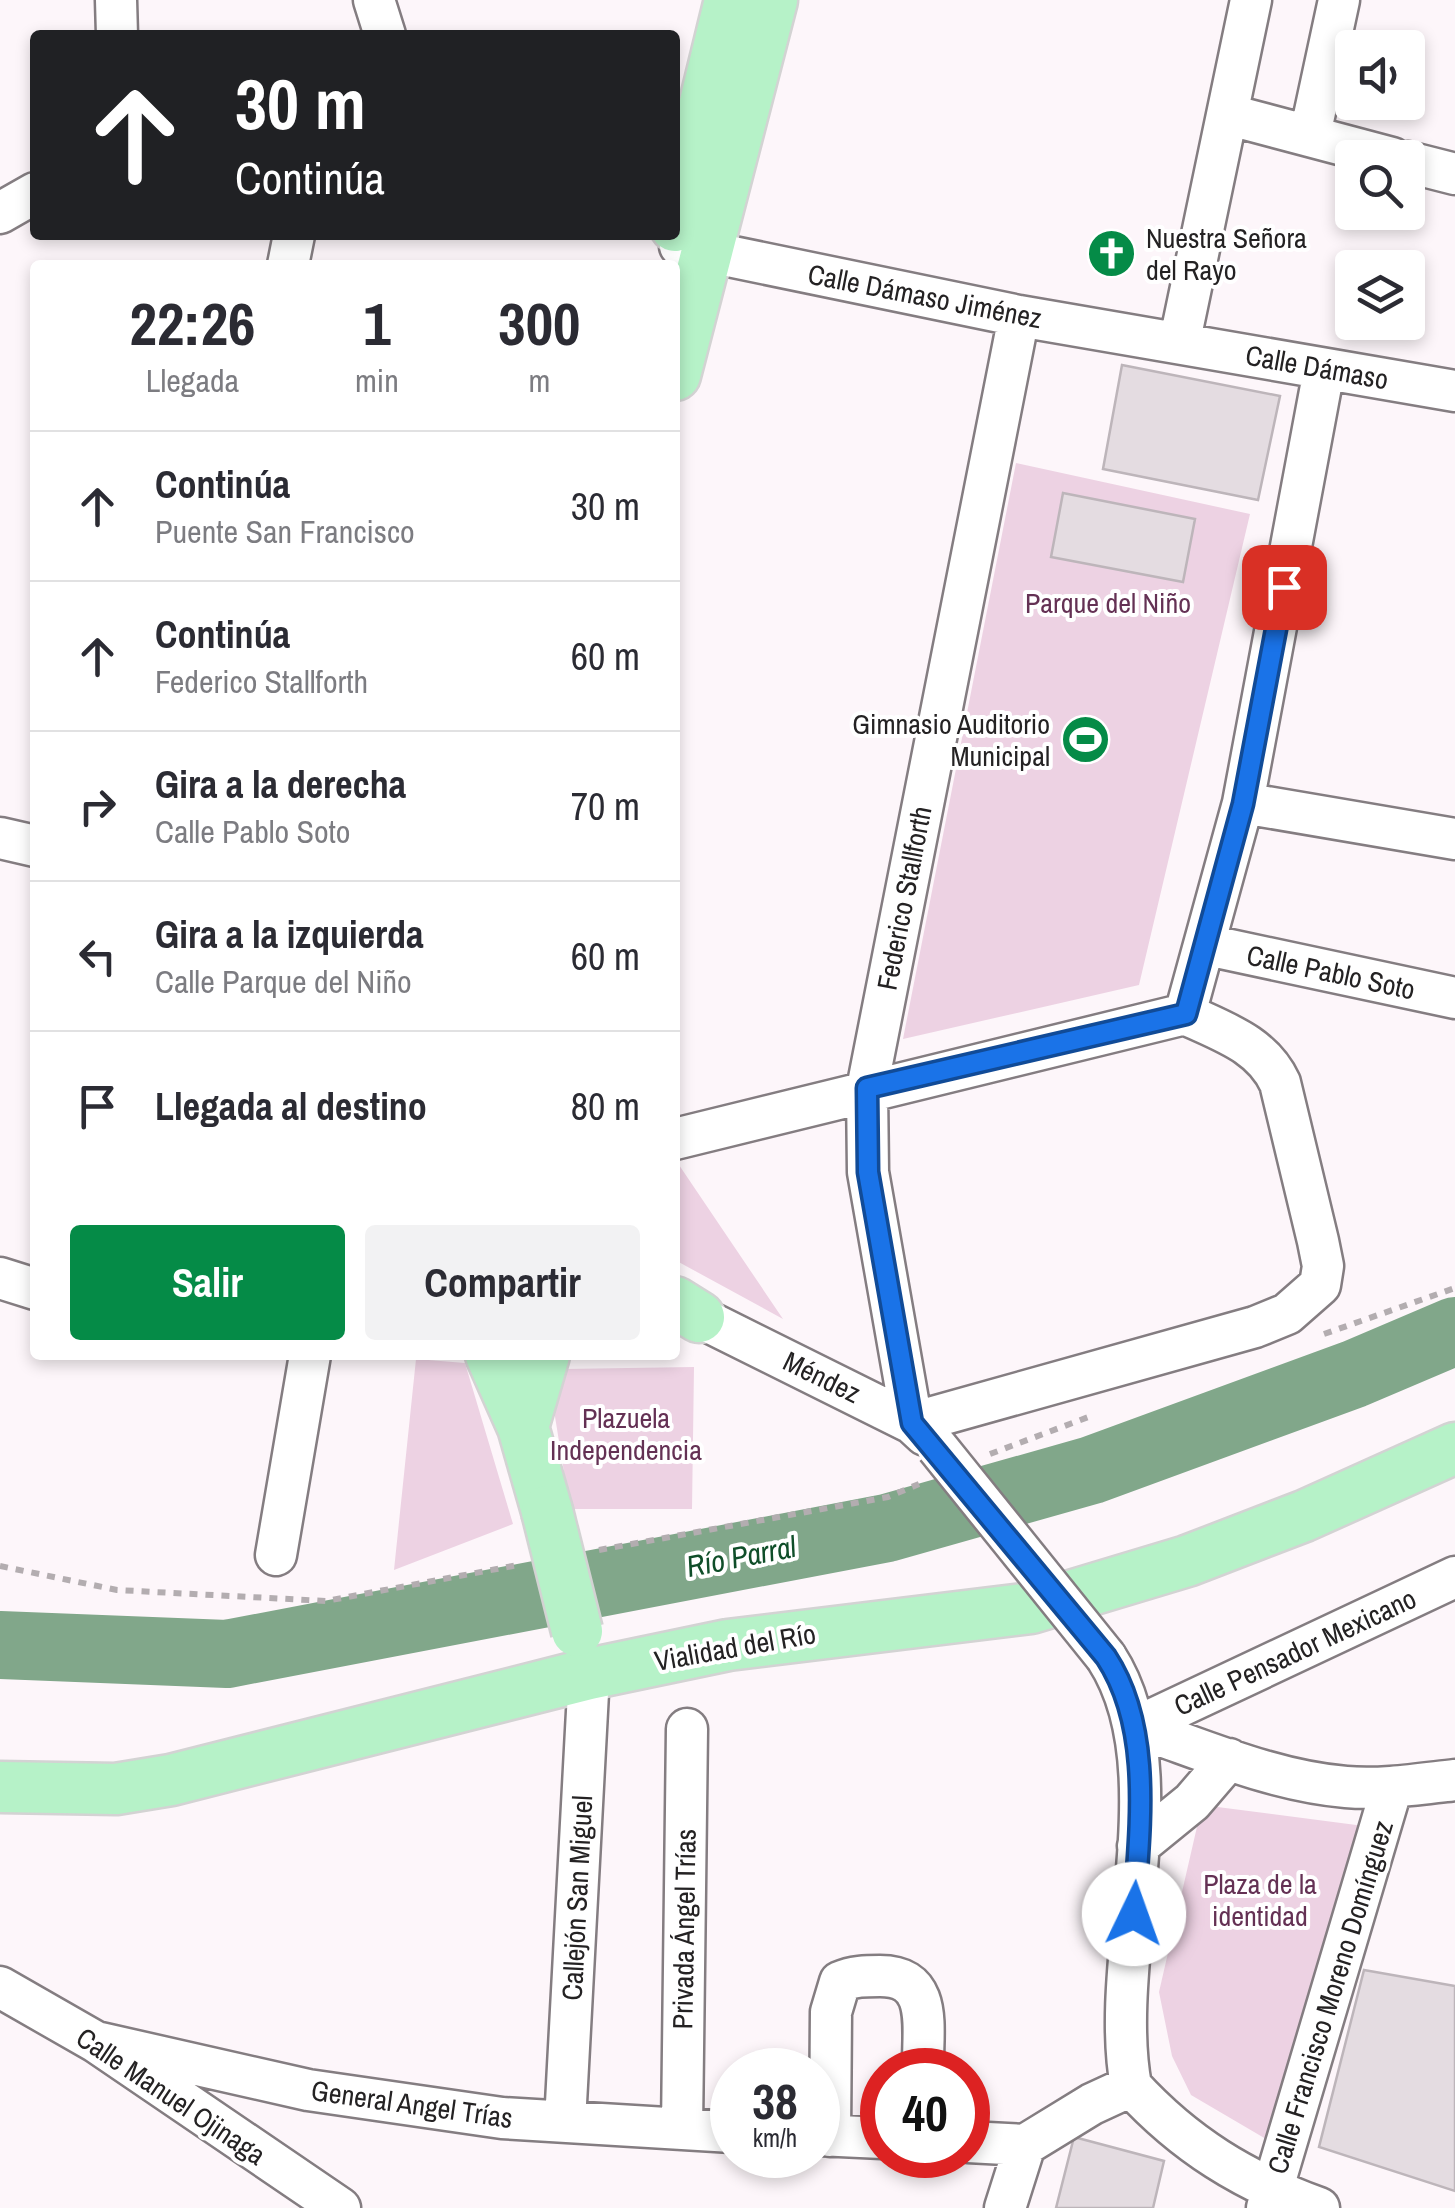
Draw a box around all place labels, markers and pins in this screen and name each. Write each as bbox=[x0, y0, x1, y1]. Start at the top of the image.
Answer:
place label: Nuestra Señora del Rayo bbox=[1146, 219, 1307, 289]
church icon: Nuestra Señora del Rayo bbox=[1085, 228, 1137, 280]
pin bbox=[1242, 545, 1327, 630]
place label: Gimnasio Auditorio Municipal bbox=[852, 705, 1050, 775]
sports icon: Gimnasio Auditorio Municipal bbox=[1059, 714, 1111, 766]

